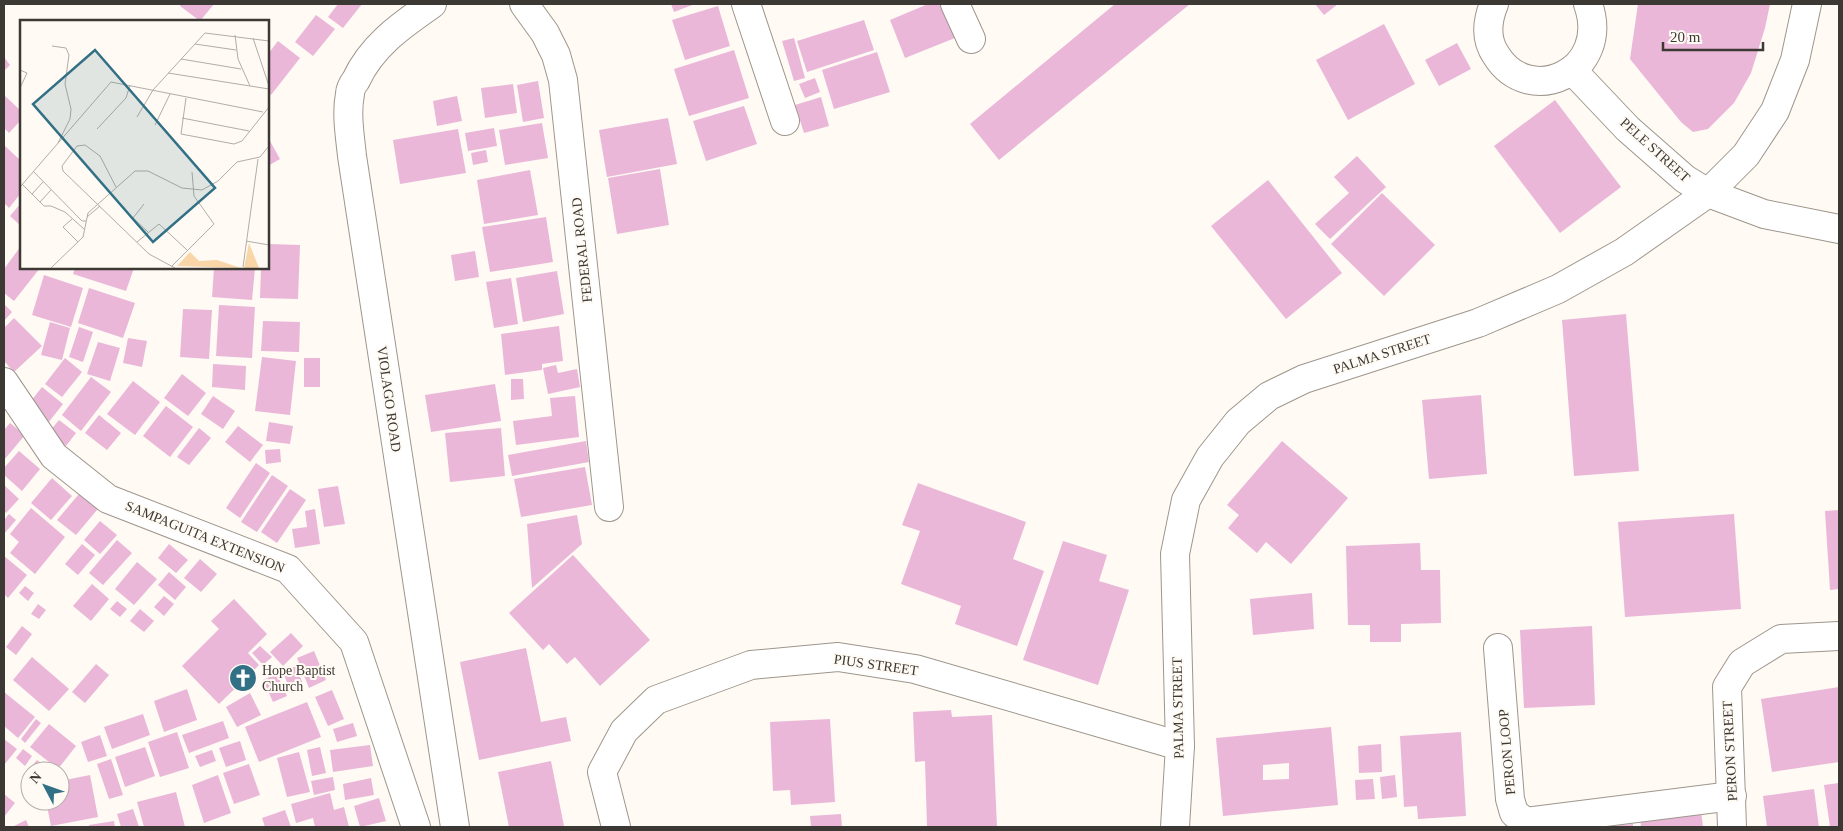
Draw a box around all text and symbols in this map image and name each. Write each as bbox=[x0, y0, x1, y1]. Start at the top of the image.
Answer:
inset map bbox=[20, 20, 269, 269]
scale bar bbox=[1663, 20, 1763, 52]
text: 20 m bbox=[1670, 29, 1701, 45]
street label: PELE STREET bbox=[1617, 115, 1693, 185]
street label: FEDERAL ROAD bbox=[569, 197, 595, 303]
street label: PALMA STREET bbox=[1331, 331, 1433, 377]
street label: VIOLAGO ROAD bbox=[374, 345, 404, 453]
street label: SAMPAGUITA EXTENSION bbox=[123, 498, 287, 576]
street label: PIUS STREET bbox=[833, 652, 920, 678]
street label: PALMA STREET bbox=[1170, 657, 1186, 759]
church icon: Hope Baptist Church bbox=[228, 663, 258, 693]
place label: Hope Baptist Church bbox=[262, 663, 336, 694]
street label: PERON STREET bbox=[1720, 700, 1740, 802]
street label: PERON LOOP bbox=[1496, 708, 1518, 795]
north arrow bbox=[20, 761, 70, 811]
text: N bbox=[27, 769, 45, 787]

